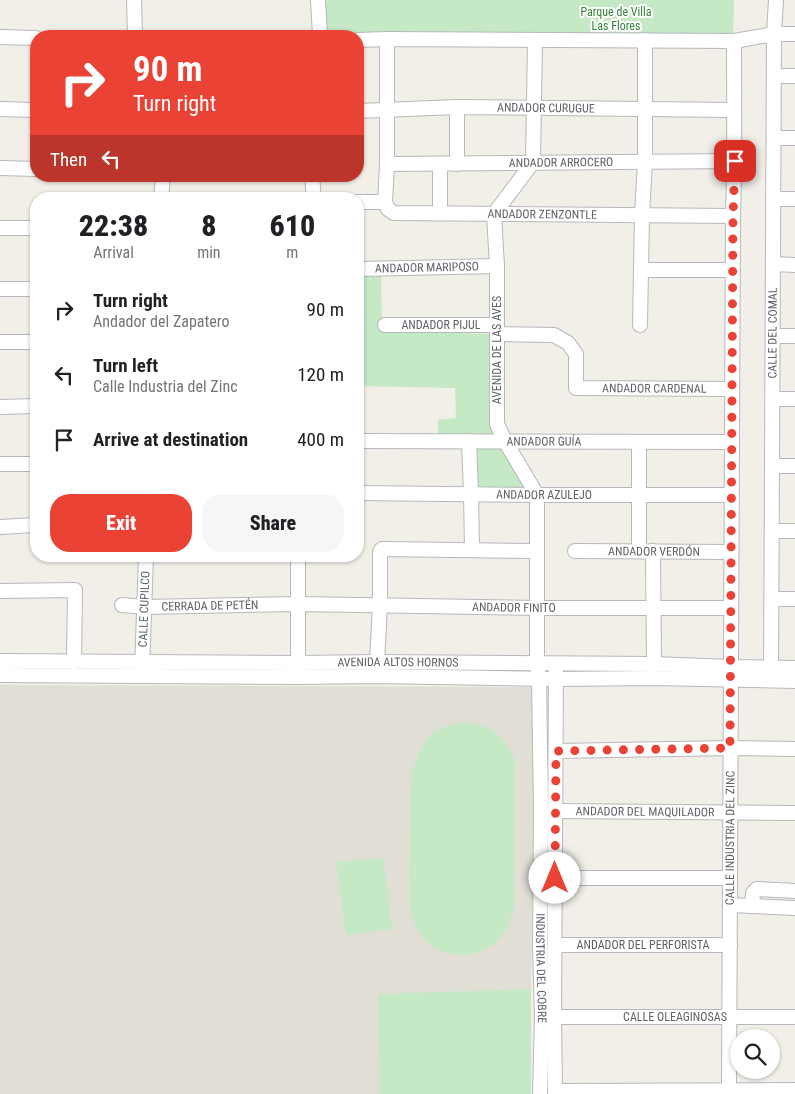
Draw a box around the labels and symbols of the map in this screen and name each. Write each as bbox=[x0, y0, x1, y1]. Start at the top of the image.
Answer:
park label: Parque de Villa Las Flores bbox=[580, 5, 652, 33]
street label: ANDADOR CURUGUE bbox=[497, 100, 595, 115]
pin bbox=[714, 140, 756, 182]
street label: ANDADOR ARROCERO bbox=[509, 155, 613, 170]
street label: ANDADOR ZENZONTLE bbox=[487, 207, 597, 222]
street label: ANDADOR MARIPOSO bbox=[375, 259, 479, 276]
street label: CALLE DEL COMAL bbox=[765, 287, 780, 379]
street label: AVENIDA DE LAS AVES bbox=[490, 296, 504, 404]
street label: ANDADOR PIJUL bbox=[401, 318, 481, 332]
street label: ANDADOR CARDENAL bbox=[602, 381, 707, 396]
street label: ANDADOR GUÍA bbox=[506, 434, 582, 449]
street label: ANDADOR AZULEJO bbox=[496, 488, 592, 502]
street label: ANDADOR VERDÓN bbox=[608, 544, 700, 559]
street label: CALLE CUPILCO bbox=[136, 571, 152, 648]
street label: CERRADA DE PETÉN bbox=[161, 597, 258, 614]
street label: ANDADOR FINITO bbox=[472, 600, 556, 615]
street label: AVENIDA ALTOS HORNOS bbox=[337, 655, 459, 670]
street label: CALLE INDUSTRIA DEL ZINC bbox=[723, 771, 737, 905]
street label: ANDADOR DEL MAQUILADOR bbox=[576, 804, 715, 819]
position arrow bbox=[528, 851, 580, 903]
street label: INDUSTRIA DEL COBRE bbox=[533, 913, 549, 1023]
street label: ANDADOR DEL PERFORISTA bbox=[577, 938, 710, 952]
street label: CALLE OLEAGINOSAS bbox=[623, 1010, 727, 1024]

